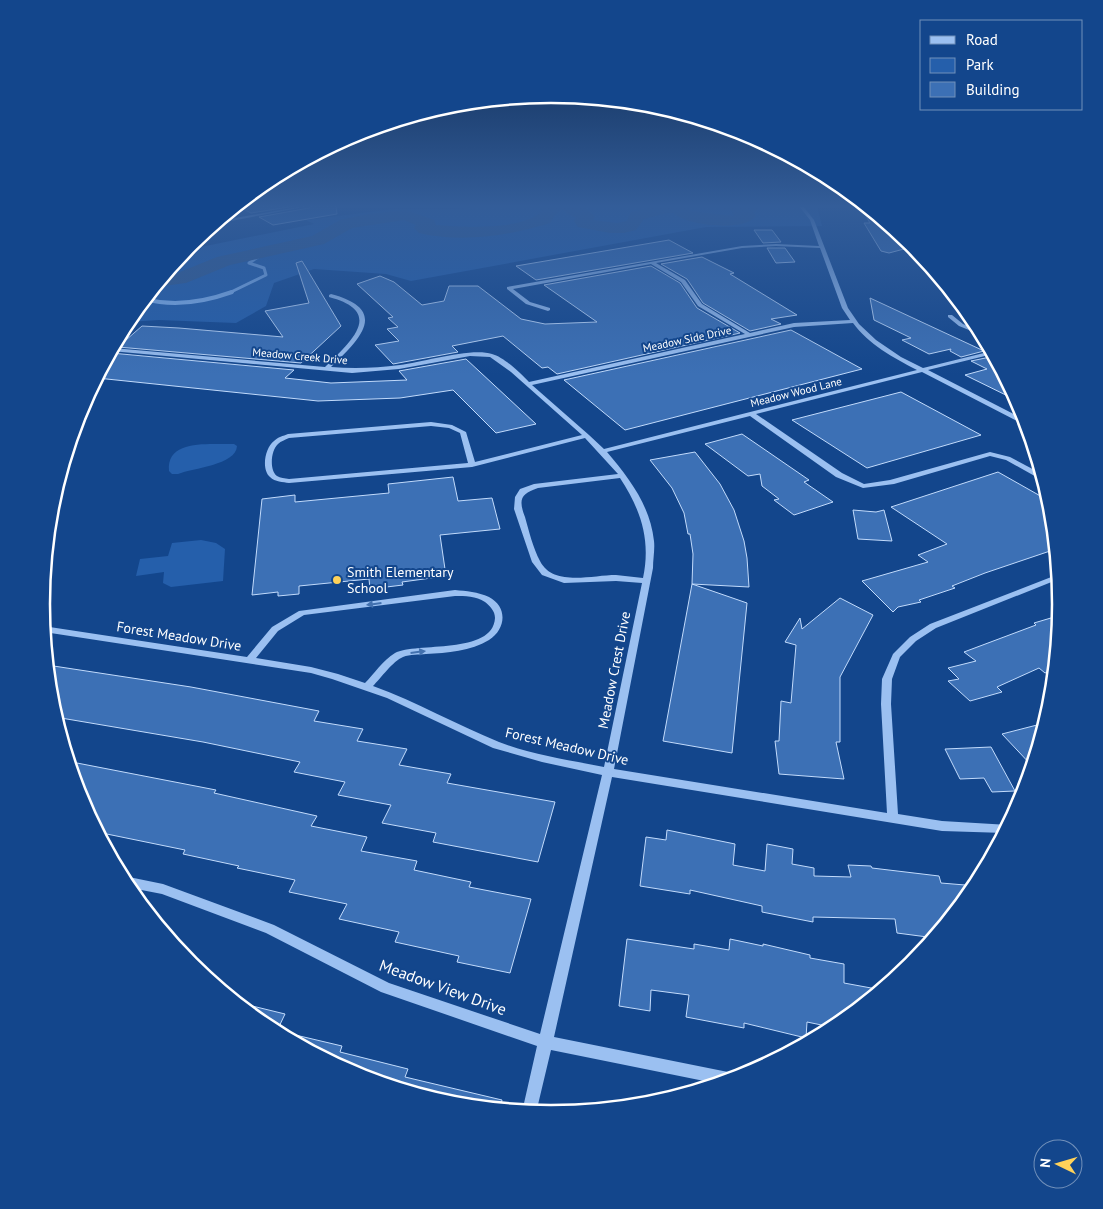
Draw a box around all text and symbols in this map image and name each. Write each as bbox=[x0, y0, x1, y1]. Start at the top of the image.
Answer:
legend bbox=[920, 20, 1083, 110]
text: Road bbox=[966, 30, 998, 49]
text: Park bbox=[966, 55, 994, 74]
text: Building bbox=[966, 80, 1020, 99]
street label: Meadow Side Drive bbox=[641, 323, 733, 355]
street label: Meadow Creek Drive bbox=[252, 345, 349, 367]
street label: Meadow Wood Lane bbox=[749, 374, 844, 410]
place label: Smith Elementary School bbox=[347, 563, 454, 597]
marker: Smith Elementary School bbox=[331, 574, 343, 586]
one-way arrow bbox=[366, 600, 382, 608]
street label: Meadow Crest Drive bbox=[594, 610, 634, 730]
street label: Forest Meadow Drive bbox=[115, 617, 243, 655]
one-way arrow bbox=[411, 648, 427, 656]
street label: Forest Meadow Drive bbox=[504, 723, 630, 769]
street label: Meadow View Drive bbox=[377, 955, 509, 1019]
north arrow bbox=[1033, 1139, 1083, 1189]
text: N bbox=[1036, 1157, 1054, 1168]

